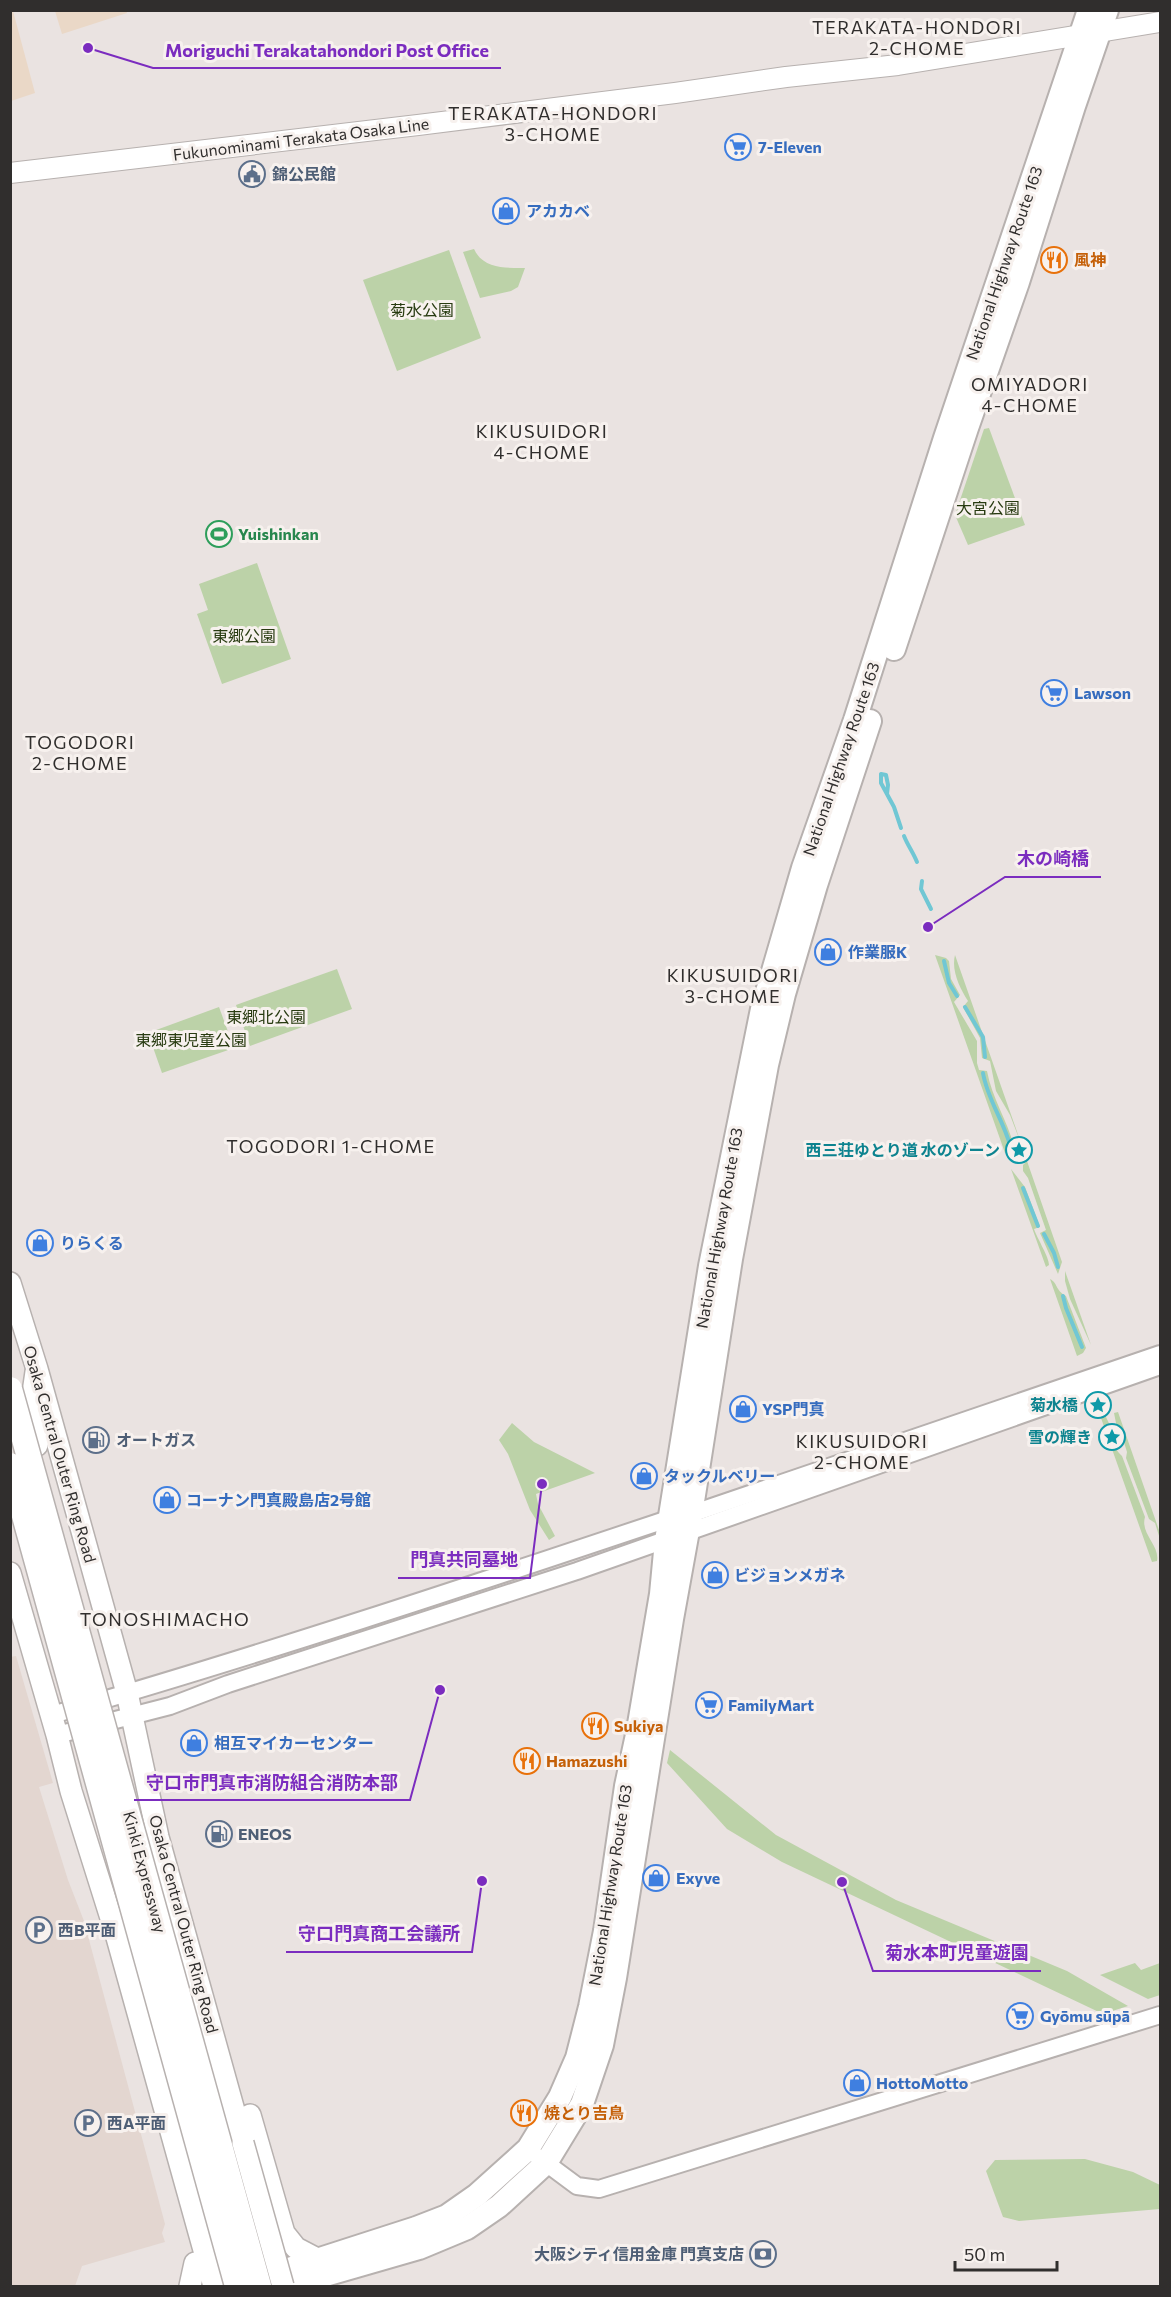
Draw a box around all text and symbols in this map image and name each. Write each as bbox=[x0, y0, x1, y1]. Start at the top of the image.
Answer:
district label: TERAKATA-HONDORI 2-CHOME bbox=[812, 16, 1022, 59]
callout: Moriguchi Terakatahondori Post Office bbox=[153, 32, 501, 68]
text: Moriguchi Terakatahondori Post Office bbox=[165, 39, 489, 61]
district label: TERAKATA-HONDORI 3-CHOME bbox=[448, 102, 658, 145]
street label: Fukunominami Terakata Osaka Line bbox=[172, 113, 430, 164]
supermarket icon: 7-Eleven bbox=[723, 132, 753, 162]
place label: 7-Eleven bbox=[758, 137, 822, 156]
public building icon: 錦公民館 bbox=[237, 159, 267, 189]
place label: 錦公民館 bbox=[272, 164, 336, 183]
street label: National Highway Route 163 bbox=[961, 164, 1046, 362]
shop icon: アカカベ bbox=[491, 196, 521, 226]
place label: アカカベ bbox=[526, 201, 590, 220]
restaurant icon: 風神 bbox=[1039, 245, 1069, 275]
place label: 風神 bbox=[1074, 250, 1106, 269]
park label: 菊水公園 bbox=[390, 300, 454, 319]
district label: OMIYADORI 4-CHOME bbox=[971, 373, 1089, 416]
district label: KIKUSUIDORI 4-CHOME bbox=[476, 420, 608, 463]
park label: 大宮公園 bbox=[956, 498, 1020, 517]
sports icon: Yuishinkan bbox=[204, 519, 234, 549]
place label: Yuishinkan bbox=[238, 524, 319, 543]
park label: 東郷公園 bbox=[212, 626, 276, 645]
street label: National Highway Route 163 bbox=[798, 660, 883, 858]
supermarket icon: Lawson bbox=[1039, 678, 1069, 708]
place label: Lawson bbox=[1074, 683, 1131, 702]
district label: TOGODORI 2-CHOME bbox=[25, 731, 135, 774]
callout: 木の崎橋 bbox=[1005, 841, 1101, 877]
text: 木の崎橋 bbox=[1017, 847, 1089, 869]
shop icon: 作業服K bbox=[813, 937, 843, 967]
place label: 作業服K bbox=[848, 942, 907, 961]
district label: KIKUSUIDORI 3-CHOME bbox=[667, 964, 799, 1007]
park label: 東郷北公園 bbox=[226, 1007, 306, 1026]
park label: 東郷東児童公園 bbox=[135, 1030, 247, 1049]
street label: National Highway Route 163 bbox=[691, 1126, 746, 1330]
district label: TOGODORI 1-CHOME bbox=[226, 1135, 436, 1157]
place icon: 西三荘ゆとり道 水のゾーン bbox=[1004, 1135, 1034, 1165]
place label: 西三荘ゆとり道 水のゾーン bbox=[806, 1140, 1000, 1159]
shop icon: りらくる bbox=[25, 1228, 55, 1258]
place label: りらくる bbox=[60, 1233, 124, 1252]
street label: Osaka Central Outer Ring Road bbox=[20, 1343, 101, 1565]
place icon: 菊水橋 bbox=[1083, 1390, 1113, 1420]
shop icon: YSP門真 bbox=[728, 1394, 758, 1424]
place label: 菊水橋 bbox=[1030, 1395, 1078, 1414]
place label: YSP門真 bbox=[762, 1399, 824, 1418]
place icon: 雪の輝き bbox=[1097, 1422, 1127, 1452]
fuel station icon: オートガス bbox=[81, 1425, 111, 1455]
place label: 雪の輝き bbox=[1028, 1427, 1092, 1446]
place label: オートガス bbox=[116, 1430, 196, 1449]
district label: KIKUSUIDORI 2-CHOME bbox=[796, 1430, 928, 1473]
shop icon: タックルベリー bbox=[629, 1461, 659, 1491]
place label: タックルベリー bbox=[664, 1466, 776, 1485]
shop icon: コーナン門真殿島店2号館 bbox=[152, 1485, 182, 1515]
place label: コーナン門真殿島店2号館 bbox=[186, 1490, 371, 1509]
callout: 門真共同墓地 bbox=[398, 1542, 530, 1578]
text: 門真共同墓地 bbox=[410, 1548, 518, 1570]
shop icon: ビジョンメガネ bbox=[700, 1560, 730, 1590]
place label: ビジョンメガネ bbox=[734, 1565, 846, 1584]
district label: TONOSHIMACHO bbox=[80, 1608, 250, 1630]
supermarket icon: FamilyMart bbox=[694, 1690, 724, 1720]
place label: FamilyMart bbox=[728, 1695, 814, 1714]
restaurant icon: Sukiya bbox=[580, 1711, 610, 1741]
place label: Sukiya bbox=[614, 1716, 663, 1735]
shop icon: 相互マイカーセンター bbox=[179, 1728, 209, 1758]
place label: 相互マイカーセンター bbox=[214, 1733, 374, 1752]
restaurant icon: Hamazushi bbox=[512, 1746, 542, 1776]
place label: Hamazushi bbox=[546, 1751, 627, 1770]
callout: 守口市門真市消防組合消防本部 bbox=[134, 1764, 410, 1800]
text: 守口市門真市消防組合消防本部 bbox=[146, 1771, 398, 1793]
street label: National Highway Route 163 bbox=[584, 1783, 635, 1987]
street label: Kinki Expressway bbox=[120, 1809, 171, 1935]
street label: Osaka Central Outer Ring Road bbox=[146, 1813, 223, 2035]
fuel station icon: ENEOS bbox=[204, 1819, 234, 1849]
place label: ENEOS bbox=[238, 1824, 292, 1843]
shop icon: Exyve bbox=[641, 1863, 671, 1893]
place label: Exyve bbox=[676, 1868, 720, 1887]
parking icon: 西B平面 bbox=[24, 1915, 54, 1945]
callout: 守口門真商工会議所 bbox=[286, 1916, 472, 1952]
place label: 西B平面 bbox=[58, 1920, 117, 1939]
text: 守口門真商工会議所 bbox=[298, 1922, 460, 1944]
callout: 菊水本町児童遊園 bbox=[873, 1935, 1041, 1971]
text: 菊水本町児童遊園 bbox=[885, 1941, 1029, 1963]
supermarket icon: Gyōmu sūpā bbox=[1005, 2001, 1035, 2031]
place label: Gyōmu sūpā bbox=[1040, 2006, 1130, 2025]
shop icon: HottoMotto bbox=[842, 2068, 872, 2098]
place label: HottoMotto bbox=[876, 2073, 969, 2092]
restaurant icon: 焼とり吉鳥 bbox=[509, 2098, 539, 2128]
place label: 焼とり吉鳥 bbox=[544, 2103, 624, 2122]
parking icon: 西A平面 bbox=[73, 2108, 103, 2138]
place label: 西A平面 bbox=[107, 2113, 167, 2132]
scale bar bbox=[955, 2234, 1057, 2272]
bank icon: 大阪シティ信用金庫 門真支店 bbox=[748, 2239, 778, 2269]
text: 50 m bbox=[964, 2243, 1005, 2265]
place label: 大阪シティ信用金庫 門真支店 bbox=[534, 2244, 744, 2263]

